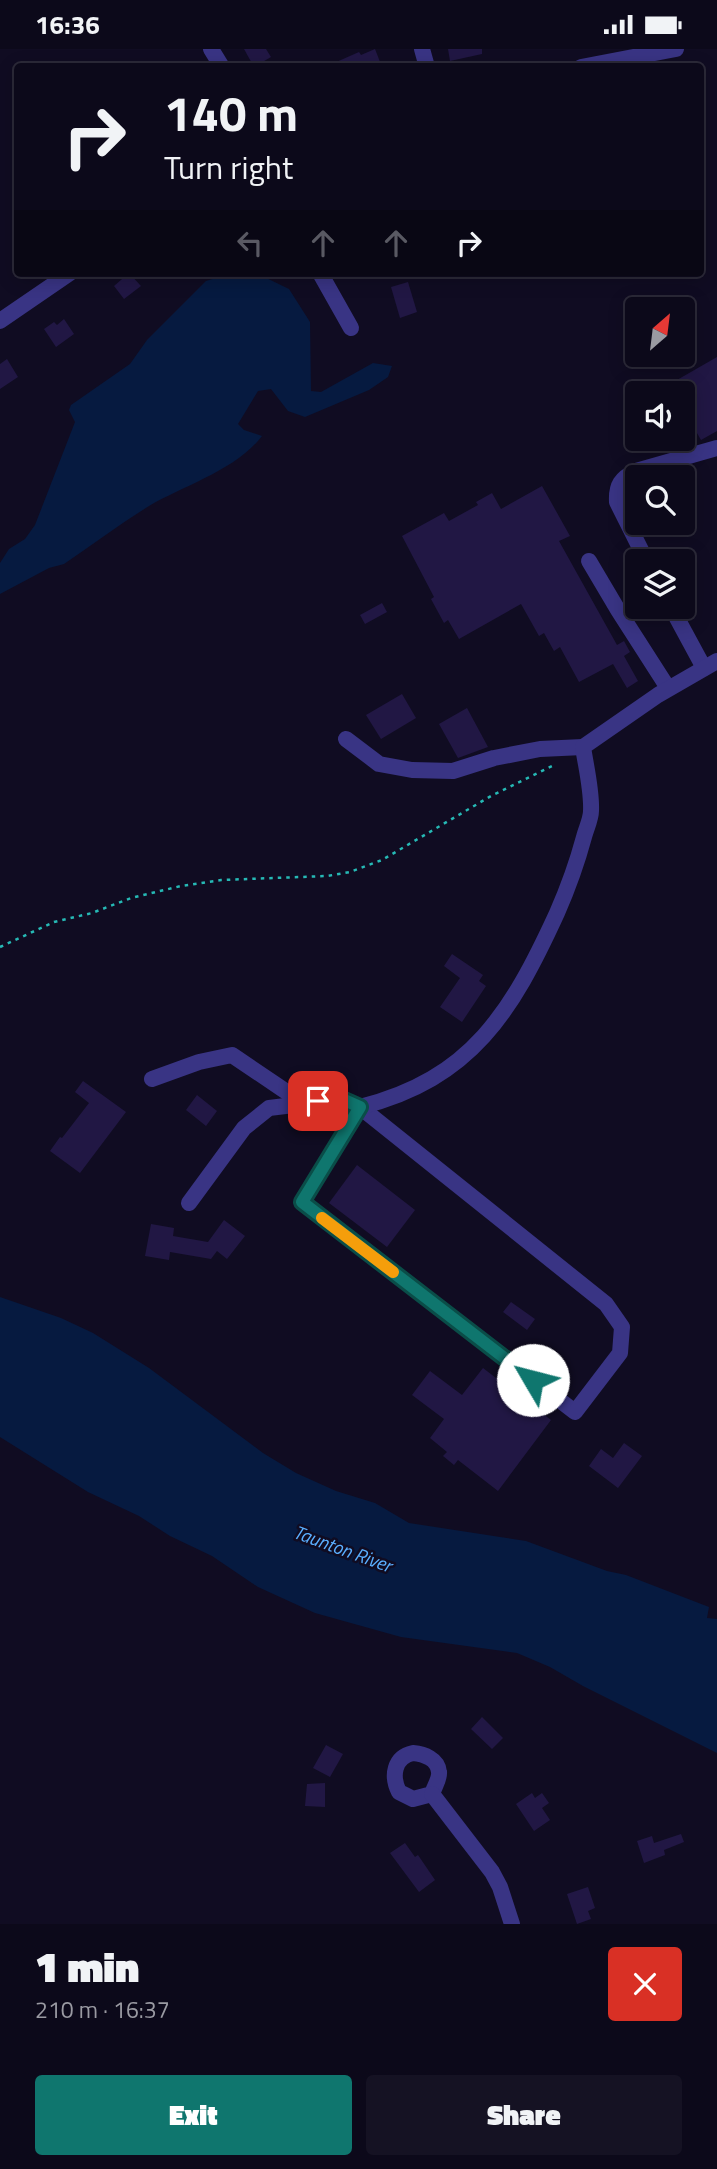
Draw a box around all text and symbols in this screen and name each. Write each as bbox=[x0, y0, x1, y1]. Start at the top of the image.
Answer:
text: 16:36 bbox=[35, 5, 100, 44]
text: 140 m bbox=[164, 75, 298, 150]
icon: right bbox=[49, 91, 140, 182]
text: Turn right bbox=[164, 143, 293, 191]
icon: left bbox=[231, 224, 269, 262]
icon: ahead bbox=[304, 224, 342, 262]
icon: ahead bbox=[377, 224, 415, 262]
icon: right bbox=[450, 224, 488, 262]
north arrow bbox=[625, 297, 695, 367]
map controls bbox=[625, 297, 695, 619]
button: sound bbox=[625, 381, 695, 451]
button: search bbox=[625, 465, 695, 535]
button: layers bbox=[625, 549, 695, 619]
pin bbox=[288, 1071, 348, 1131]
icon: arrive bbox=[299, 1082, 337, 1120]
position arrow bbox=[496, 1343, 570, 1417]
water label: Taunton River bbox=[290, 1517, 398, 1580]
text: 1 min bbox=[35, 1934, 139, 1998]
button: close bbox=[608, 1947, 682, 2021]
text: 210 m · 16:37 bbox=[35, 1992, 170, 2027]
button: Exit bbox=[35, 2075, 352, 2155]
button: Share bbox=[366, 2075, 682, 2155]

